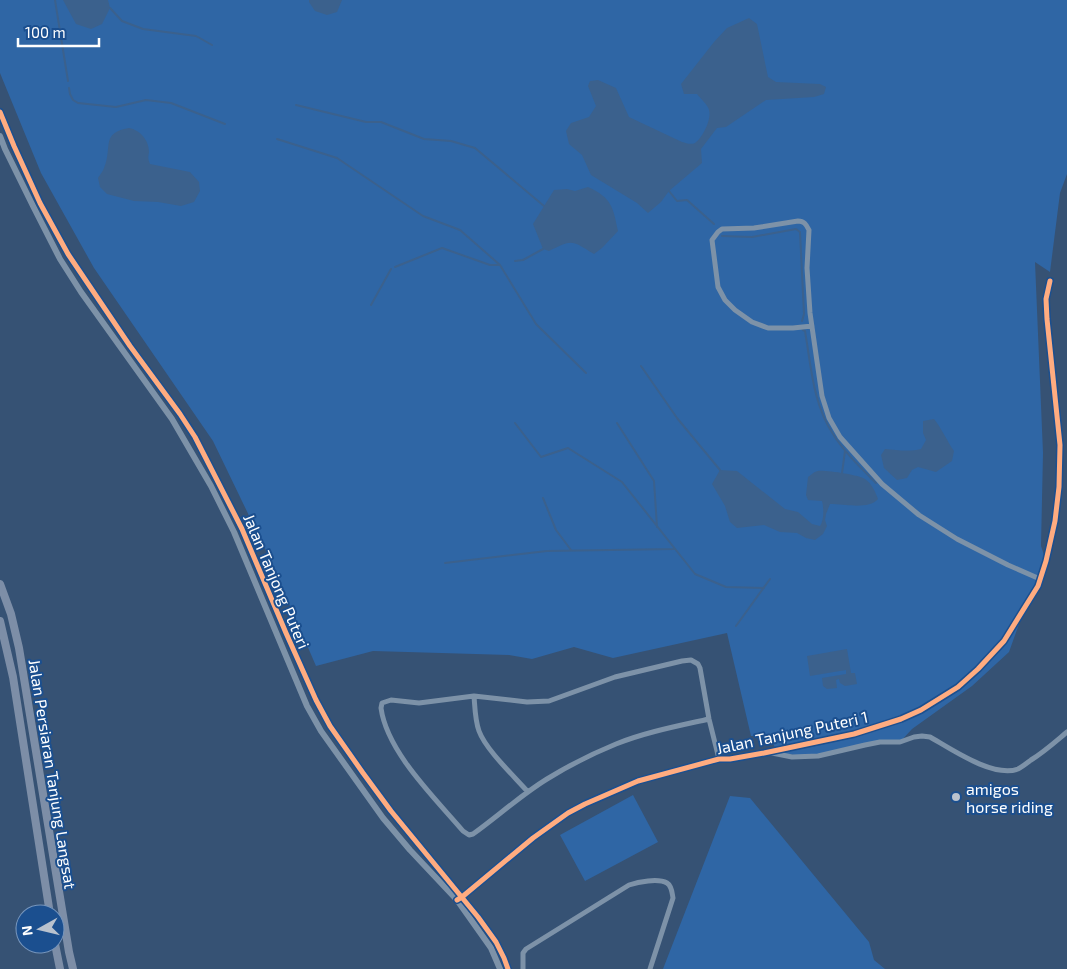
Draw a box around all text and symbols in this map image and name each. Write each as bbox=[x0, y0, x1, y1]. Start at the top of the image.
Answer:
scale bar bbox=[18, 15, 99, 47]
text: 100 m bbox=[25, 23, 66, 41]
street label: Jalan Tanjong Puteri bbox=[239, 511, 314, 652]
street label: Jalan Persiaran Tanjung Langsat bbox=[24, 658, 81, 890]
street label: Jalan Tanjung Puteri 1 bbox=[714, 707, 870, 758]
place label: amigos horse riding bbox=[966, 779, 1053, 816]
marker: amigos horse riding bbox=[950, 791, 962, 803]
north arrow bbox=[15, 904, 65, 954]
text: N bbox=[18, 925, 36, 937]

